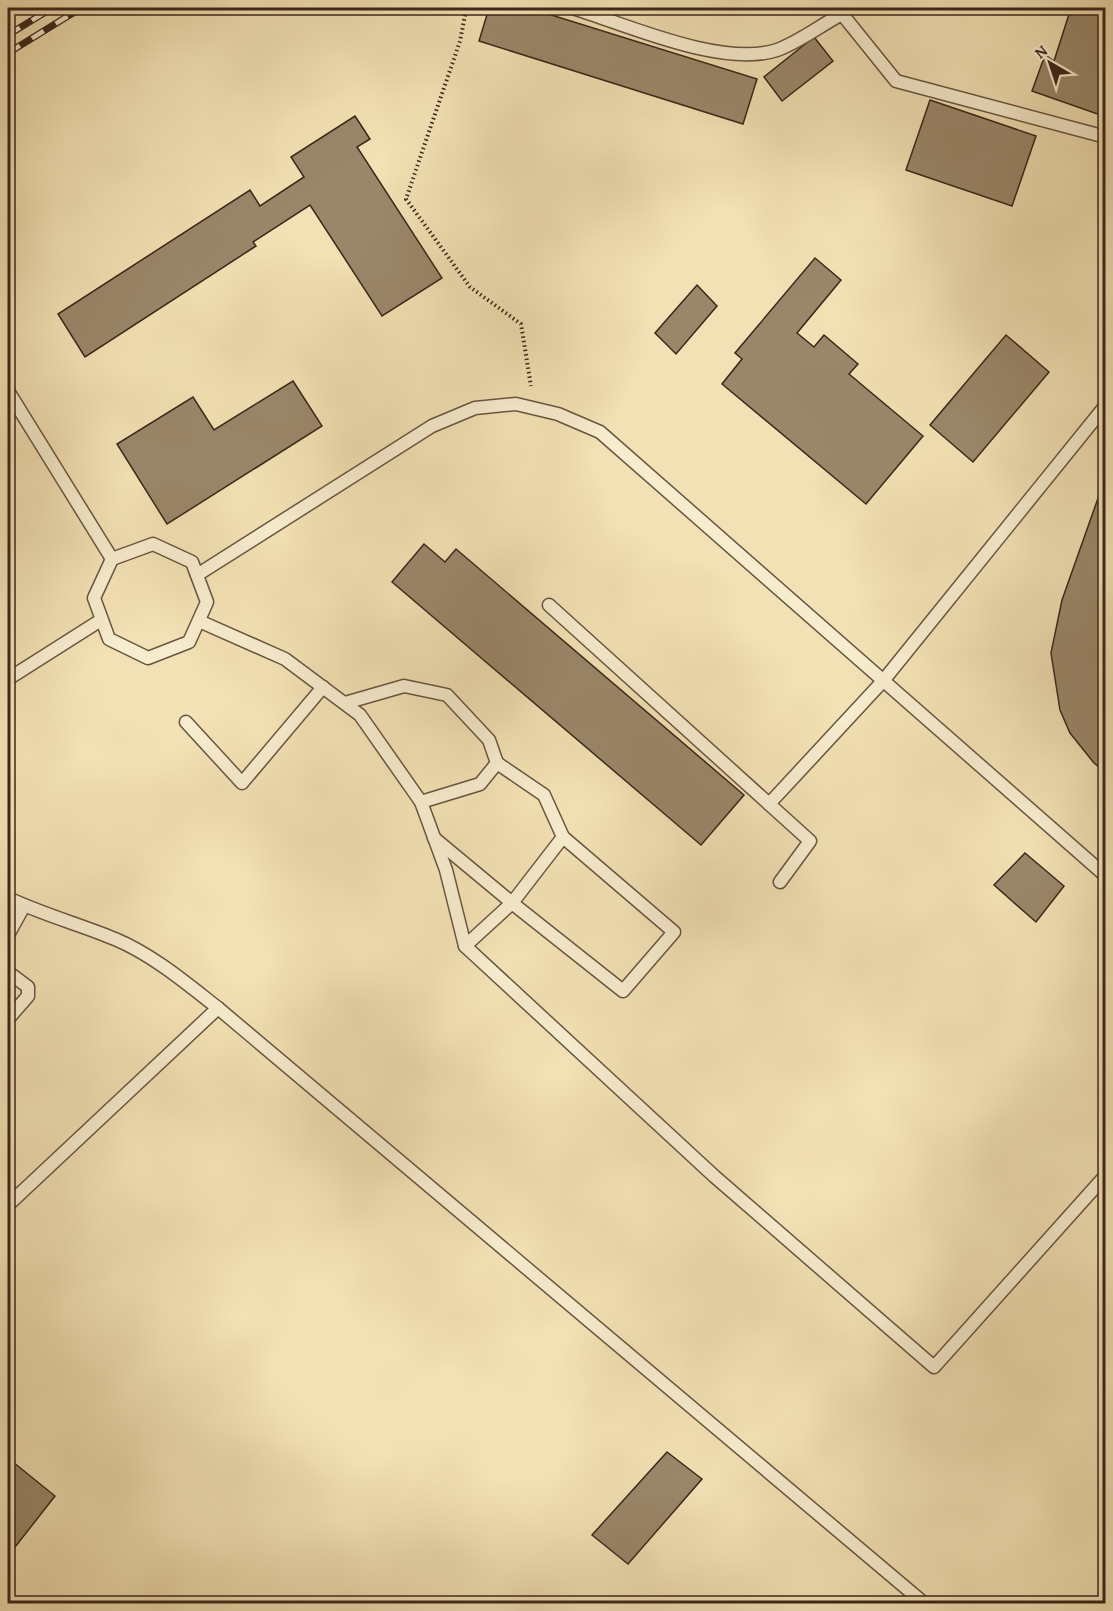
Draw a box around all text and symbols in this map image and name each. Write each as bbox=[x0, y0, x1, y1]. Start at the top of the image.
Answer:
north arrow bbox=[1020, 33, 1080, 93]
text: N bbox=[1029, 38, 1053, 64]

